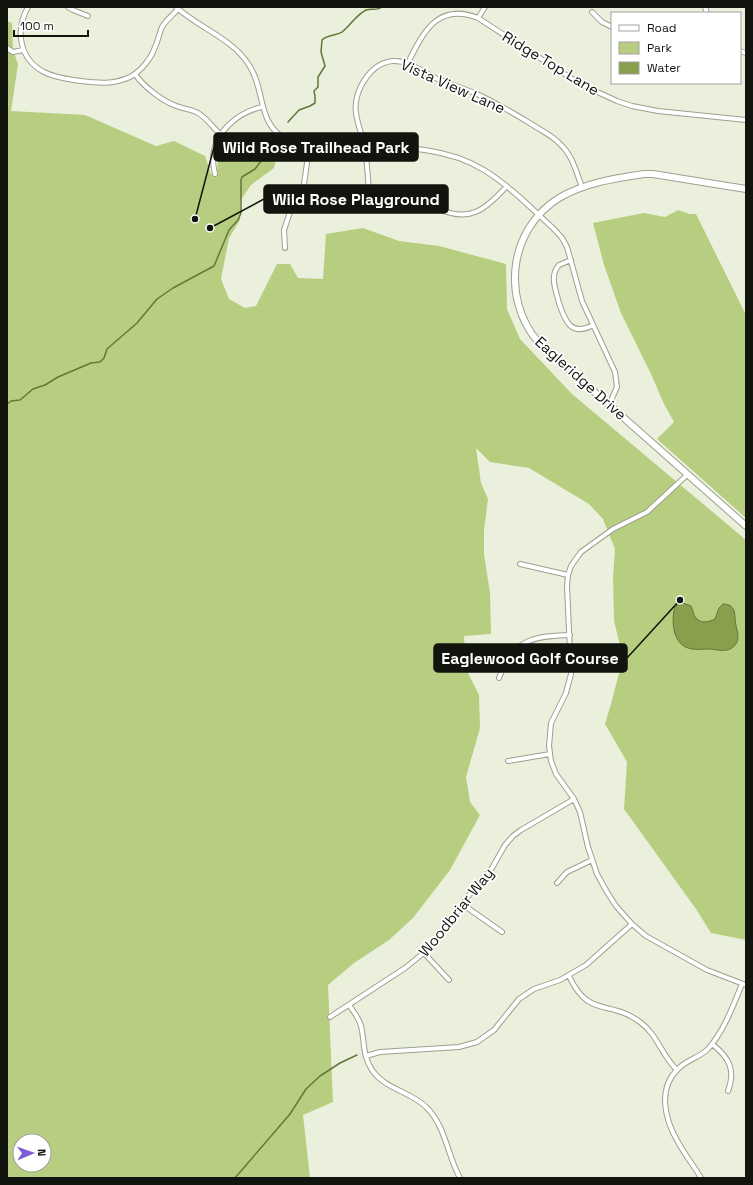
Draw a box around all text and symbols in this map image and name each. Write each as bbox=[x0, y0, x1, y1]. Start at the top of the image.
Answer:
scale bar bbox=[14, 12, 88, 38]
legend bbox=[611, 12, 741, 84]
text: 100 m bbox=[20, 18, 54, 34]
text: Road bbox=[647, 20, 676, 36]
street label: Ridge Top Lane bbox=[499, 27, 603, 99]
text: Park bbox=[647, 40, 672, 56]
street label: Vista View Lane bbox=[398, 54, 508, 118]
text: Water bbox=[647, 60, 681, 76]
callout: Wild Rose Trailhead Park bbox=[214, 133, 418, 161]
text: Wild Rose Trailhead Park bbox=[222, 137, 410, 158]
callout: Wild Rose Playground bbox=[264, 185, 448, 213]
text: Wild Rose Playground bbox=[272, 189, 440, 210]
street label: Eagleridge Drive bbox=[531, 332, 631, 424]
callout: Eaglewood Golf Course bbox=[434, 644, 627, 672]
text: Eaglewood Golf Course bbox=[441, 648, 619, 669]
street label: Woodbriar Way bbox=[414, 864, 498, 960]
north arrow bbox=[12, 1133, 52, 1173]
text: N bbox=[35, 1149, 49, 1157]

